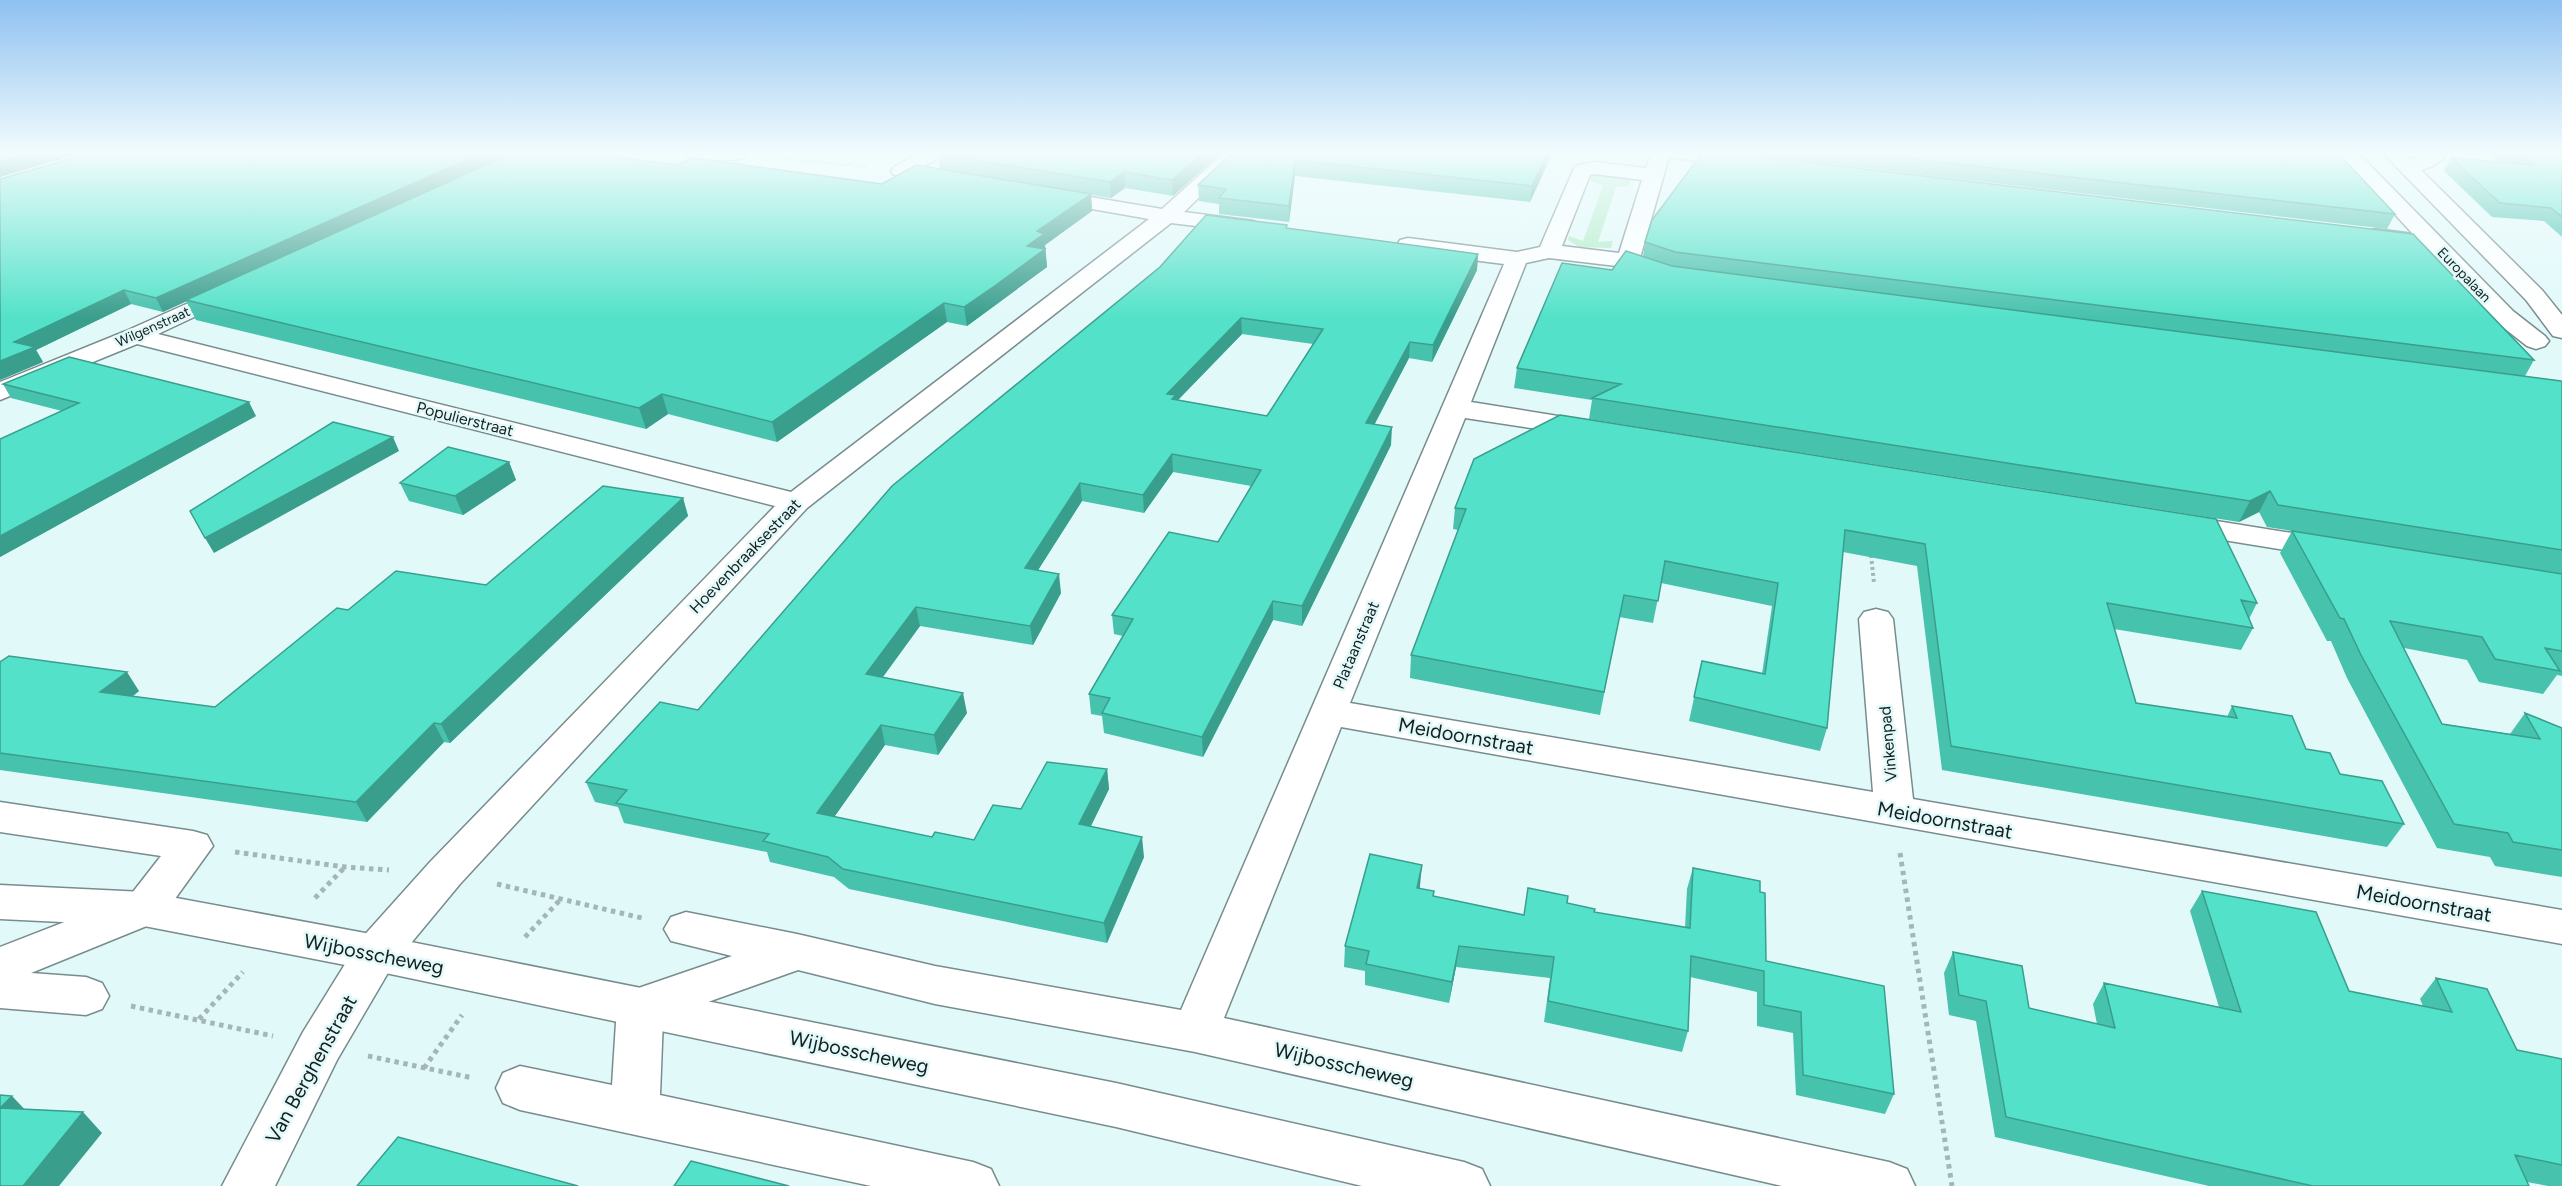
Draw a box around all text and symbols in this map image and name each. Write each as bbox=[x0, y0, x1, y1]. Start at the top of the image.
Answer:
street label: Europalaan bbox=[2434, 244, 2494, 306]
street label: Wilgenstraat bbox=[113, 303, 193, 351]
street label: Populierstraat bbox=[414, 398, 516, 440]
street label: Hoevenbraaksestraat bbox=[685, 495, 805, 617]
street label: Plataanstraat bbox=[1329, 598, 1383, 692]
street label: Vinkenpad bbox=[1875, 705, 1901, 783]
street label: Meidoornstraat bbox=[1396, 712, 1536, 760]
street label: Meidoornstraat bbox=[1875, 796, 2015, 844]
street label: Meidoornstraat bbox=[2354, 879, 2494, 927]
street label: Wijbosscheweg bbox=[302, 929, 446, 979]
street label: Van Berghenstraat bbox=[260, 991, 362, 1147]
street label: Wijbosscheweg bbox=[787, 1026, 931, 1078]
street label: Wijbosscheweg bbox=[1272, 1037, 1416, 1093]

